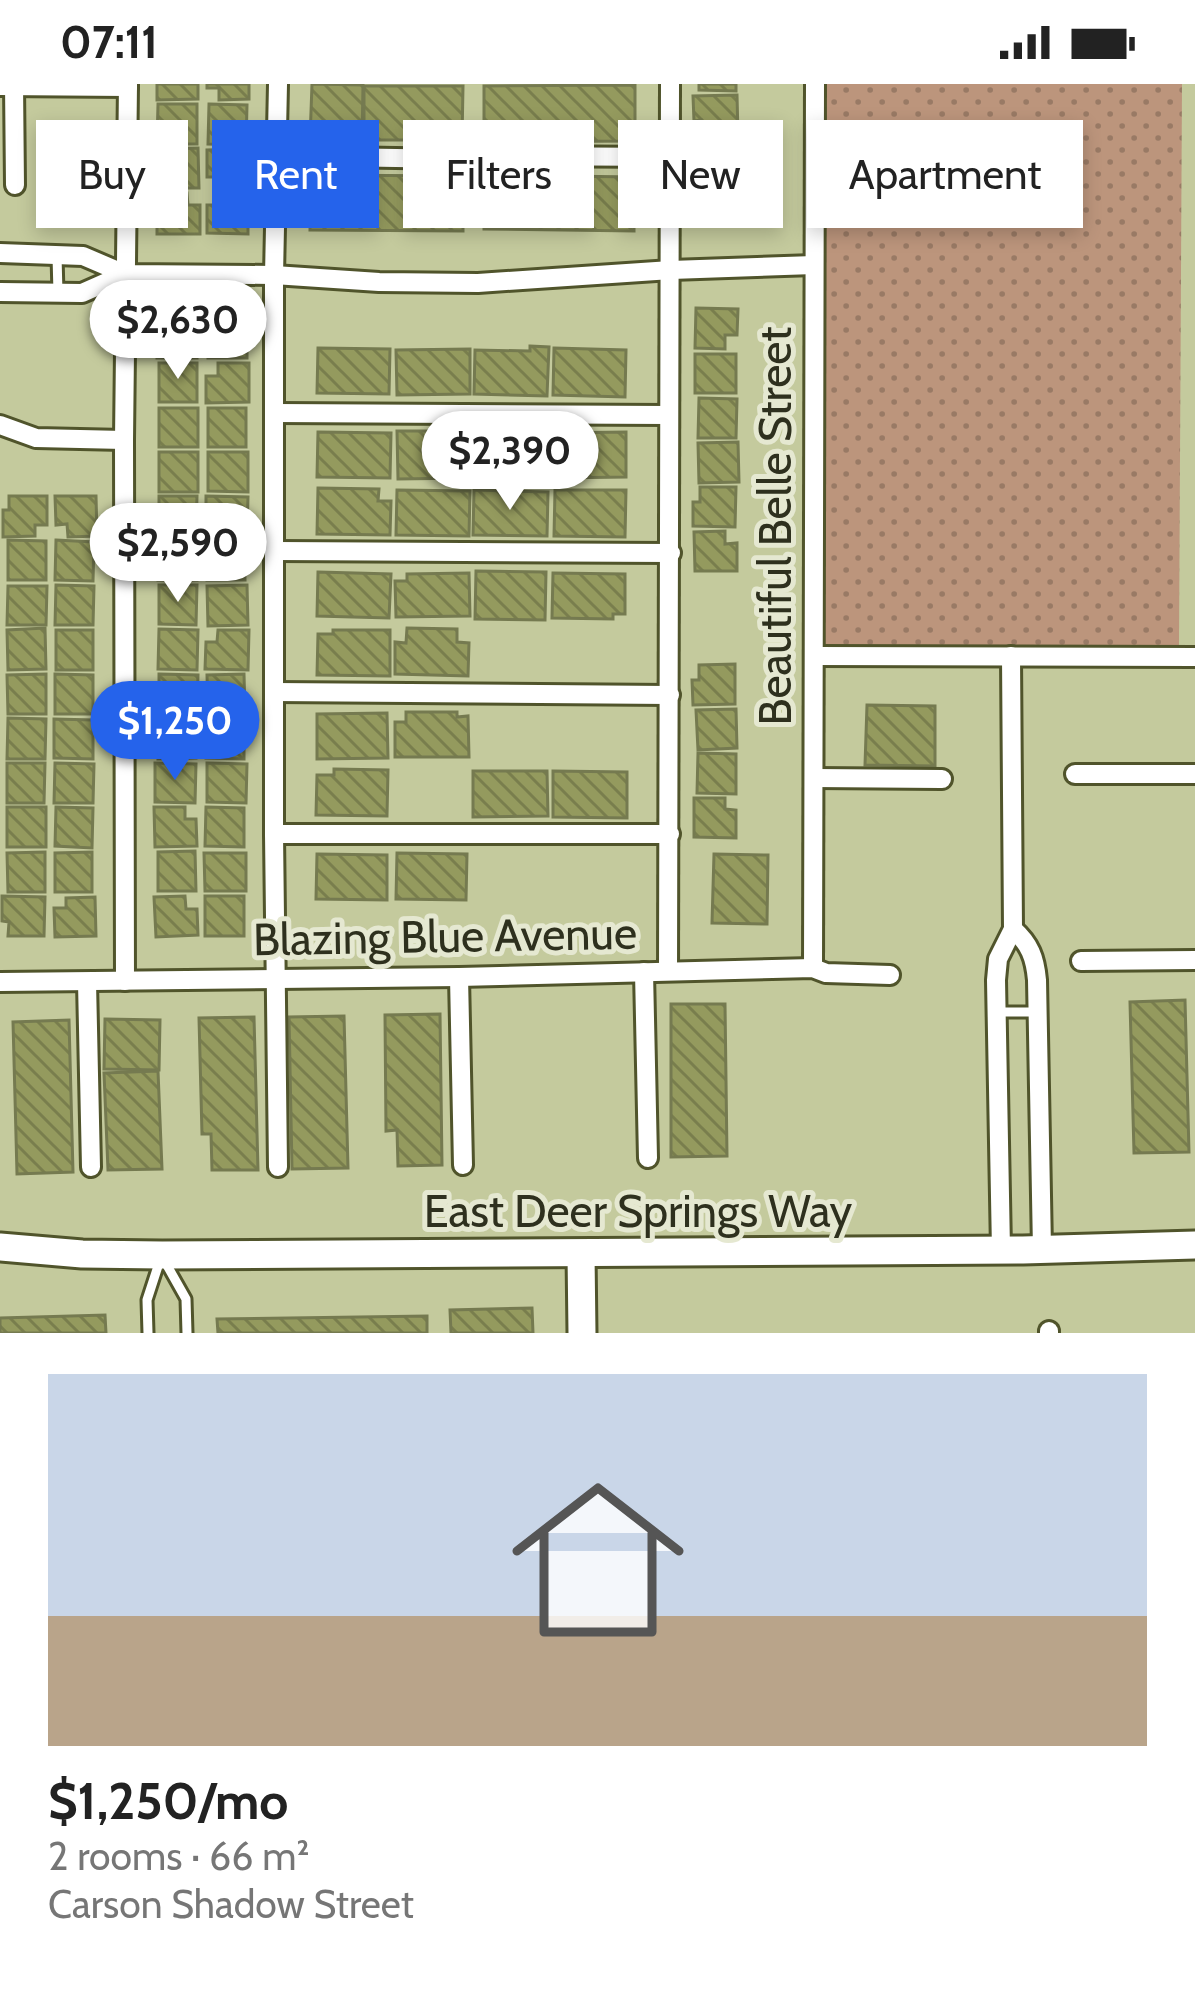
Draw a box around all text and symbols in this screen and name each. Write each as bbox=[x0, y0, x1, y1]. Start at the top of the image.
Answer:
text: 07:11 bbox=[60, 15, 158, 69]
chip: Buy bbox=[36, 120, 188, 228]
chip: Rent bbox=[212, 120, 379, 228]
chip: Filters bbox=[403, 120, 594, 228]
chip: New bbox=[618, 120, 783, 228]
chip: Apartment bbox=[807, 120, 1083, 228]
pin: $2,630 bbox=[80, 280, 276, 382]
text: $2,630 bbox=[117, 295, 239, 343]
street label: Beautiful Belle Street bbox=[748, 327, 802, 725]
pin: $2,390 bbox=[412, 411, 608, 513]
text: $2,390 bbox=[449, 426, 571, 474]
pin: $2,590 bbox=[80, 503, 276, 605]
text: $2,590 bbox=[117, 518, 239, 566]
pin: $1,250 bbox=[77, 681, 273, 783]
text: $1,250 bbox=[117, 696, 233, 744]
street label: Blazing Blue Avenue bbox=[253, 906, 637, 966]
street label: East Deer Springs Way bbox=[424, 1184, 853, 1238]
icon: home bbox=[490, 1452, 706, 1668]
text: $1,250/mo bbox=[48, 1770, 288, 1832]
text: 2 rooms · 66 m² bbox=[48, 1832, 309, 1880]
text: Carson Shadow Street bbox=[48, 1880, 414, 1928]

